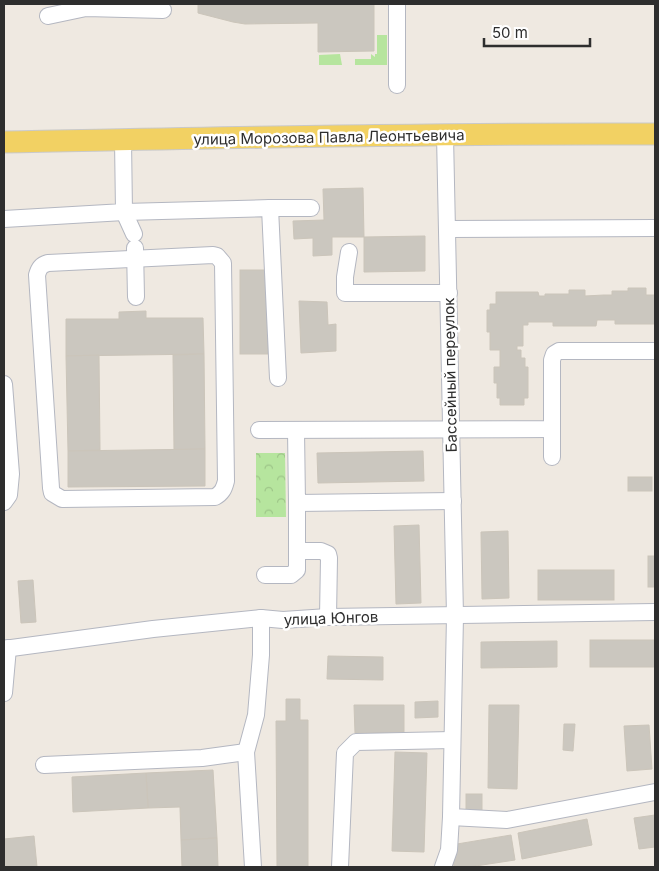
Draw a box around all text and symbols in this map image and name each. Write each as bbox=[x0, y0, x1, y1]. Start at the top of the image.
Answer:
scale bar bbox=[484, 15, 590, 47]
text: 50 m bbox=[492, 23, 528, 42]
street label: улица Морозова Павла Леонтьевича bbox=[193, 125, 465, 149]
street label: Бассейный переулок bbox=[439, 298, 461, 452]
street label: улица Юнгов bbox=[283, 607, 379, 629]

